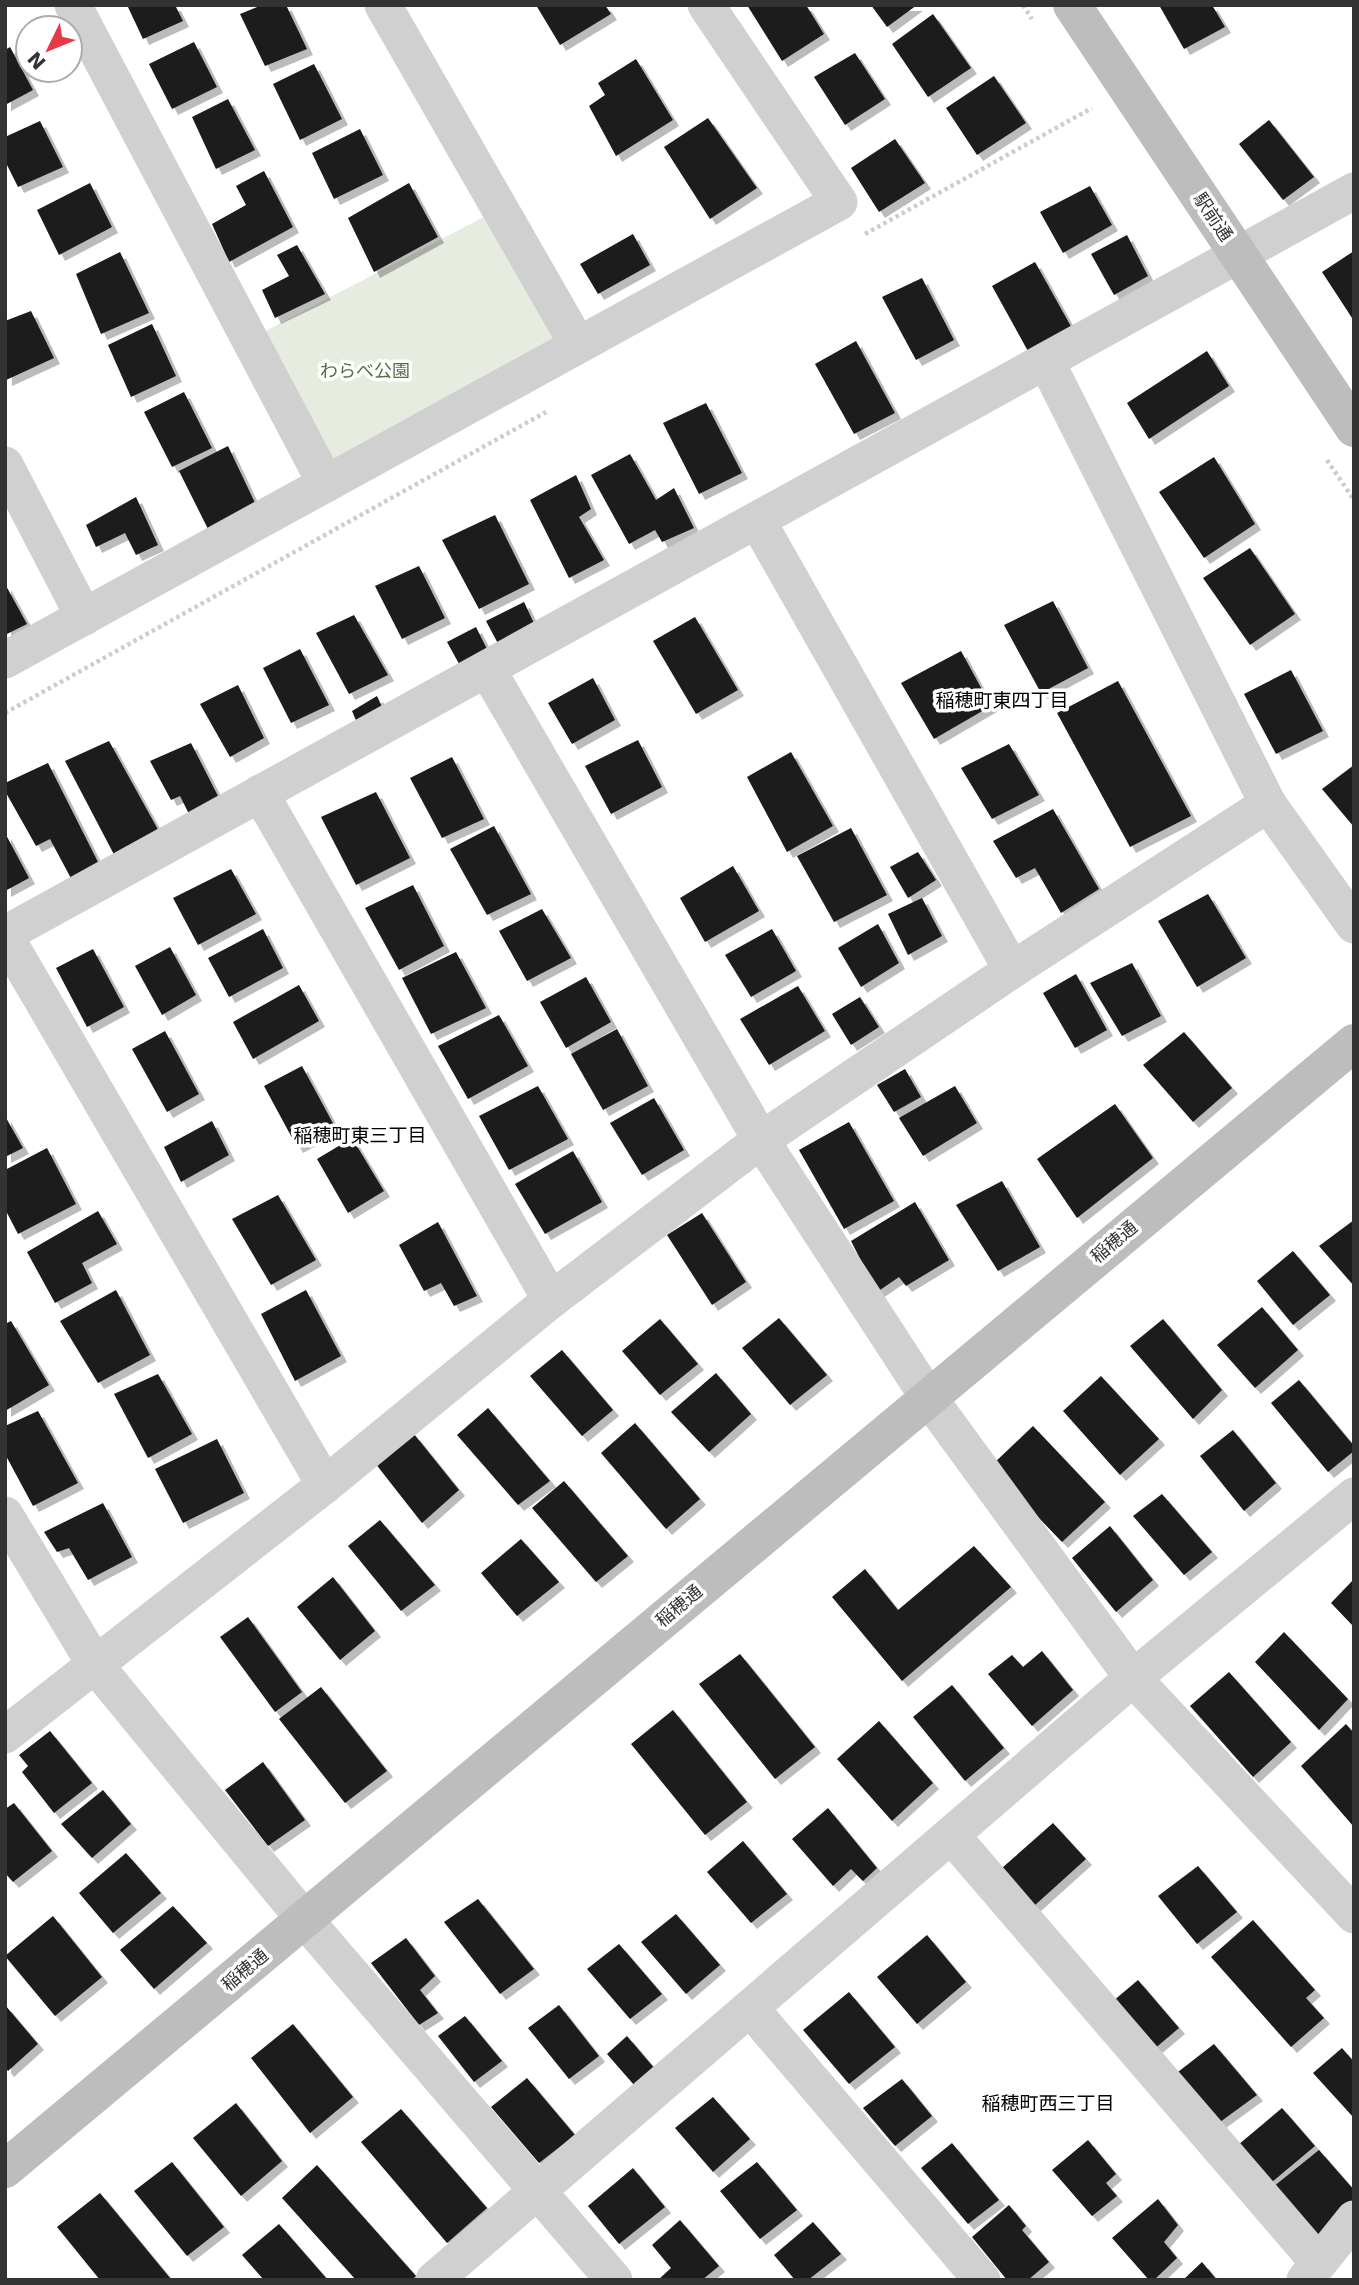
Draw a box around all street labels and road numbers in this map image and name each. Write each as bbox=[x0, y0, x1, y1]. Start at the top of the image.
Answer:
street label: 駅前通 bbox=[1190, 188, 1237, 245]
street label: 稲穂通 bbox=[1086, 1216, 1141, 1267]
street label: 稲穂通 bbox=[651, 1580, 706, 1631]
street label: 稲穂通 bbox=[217, 1944, 272, 1995]

